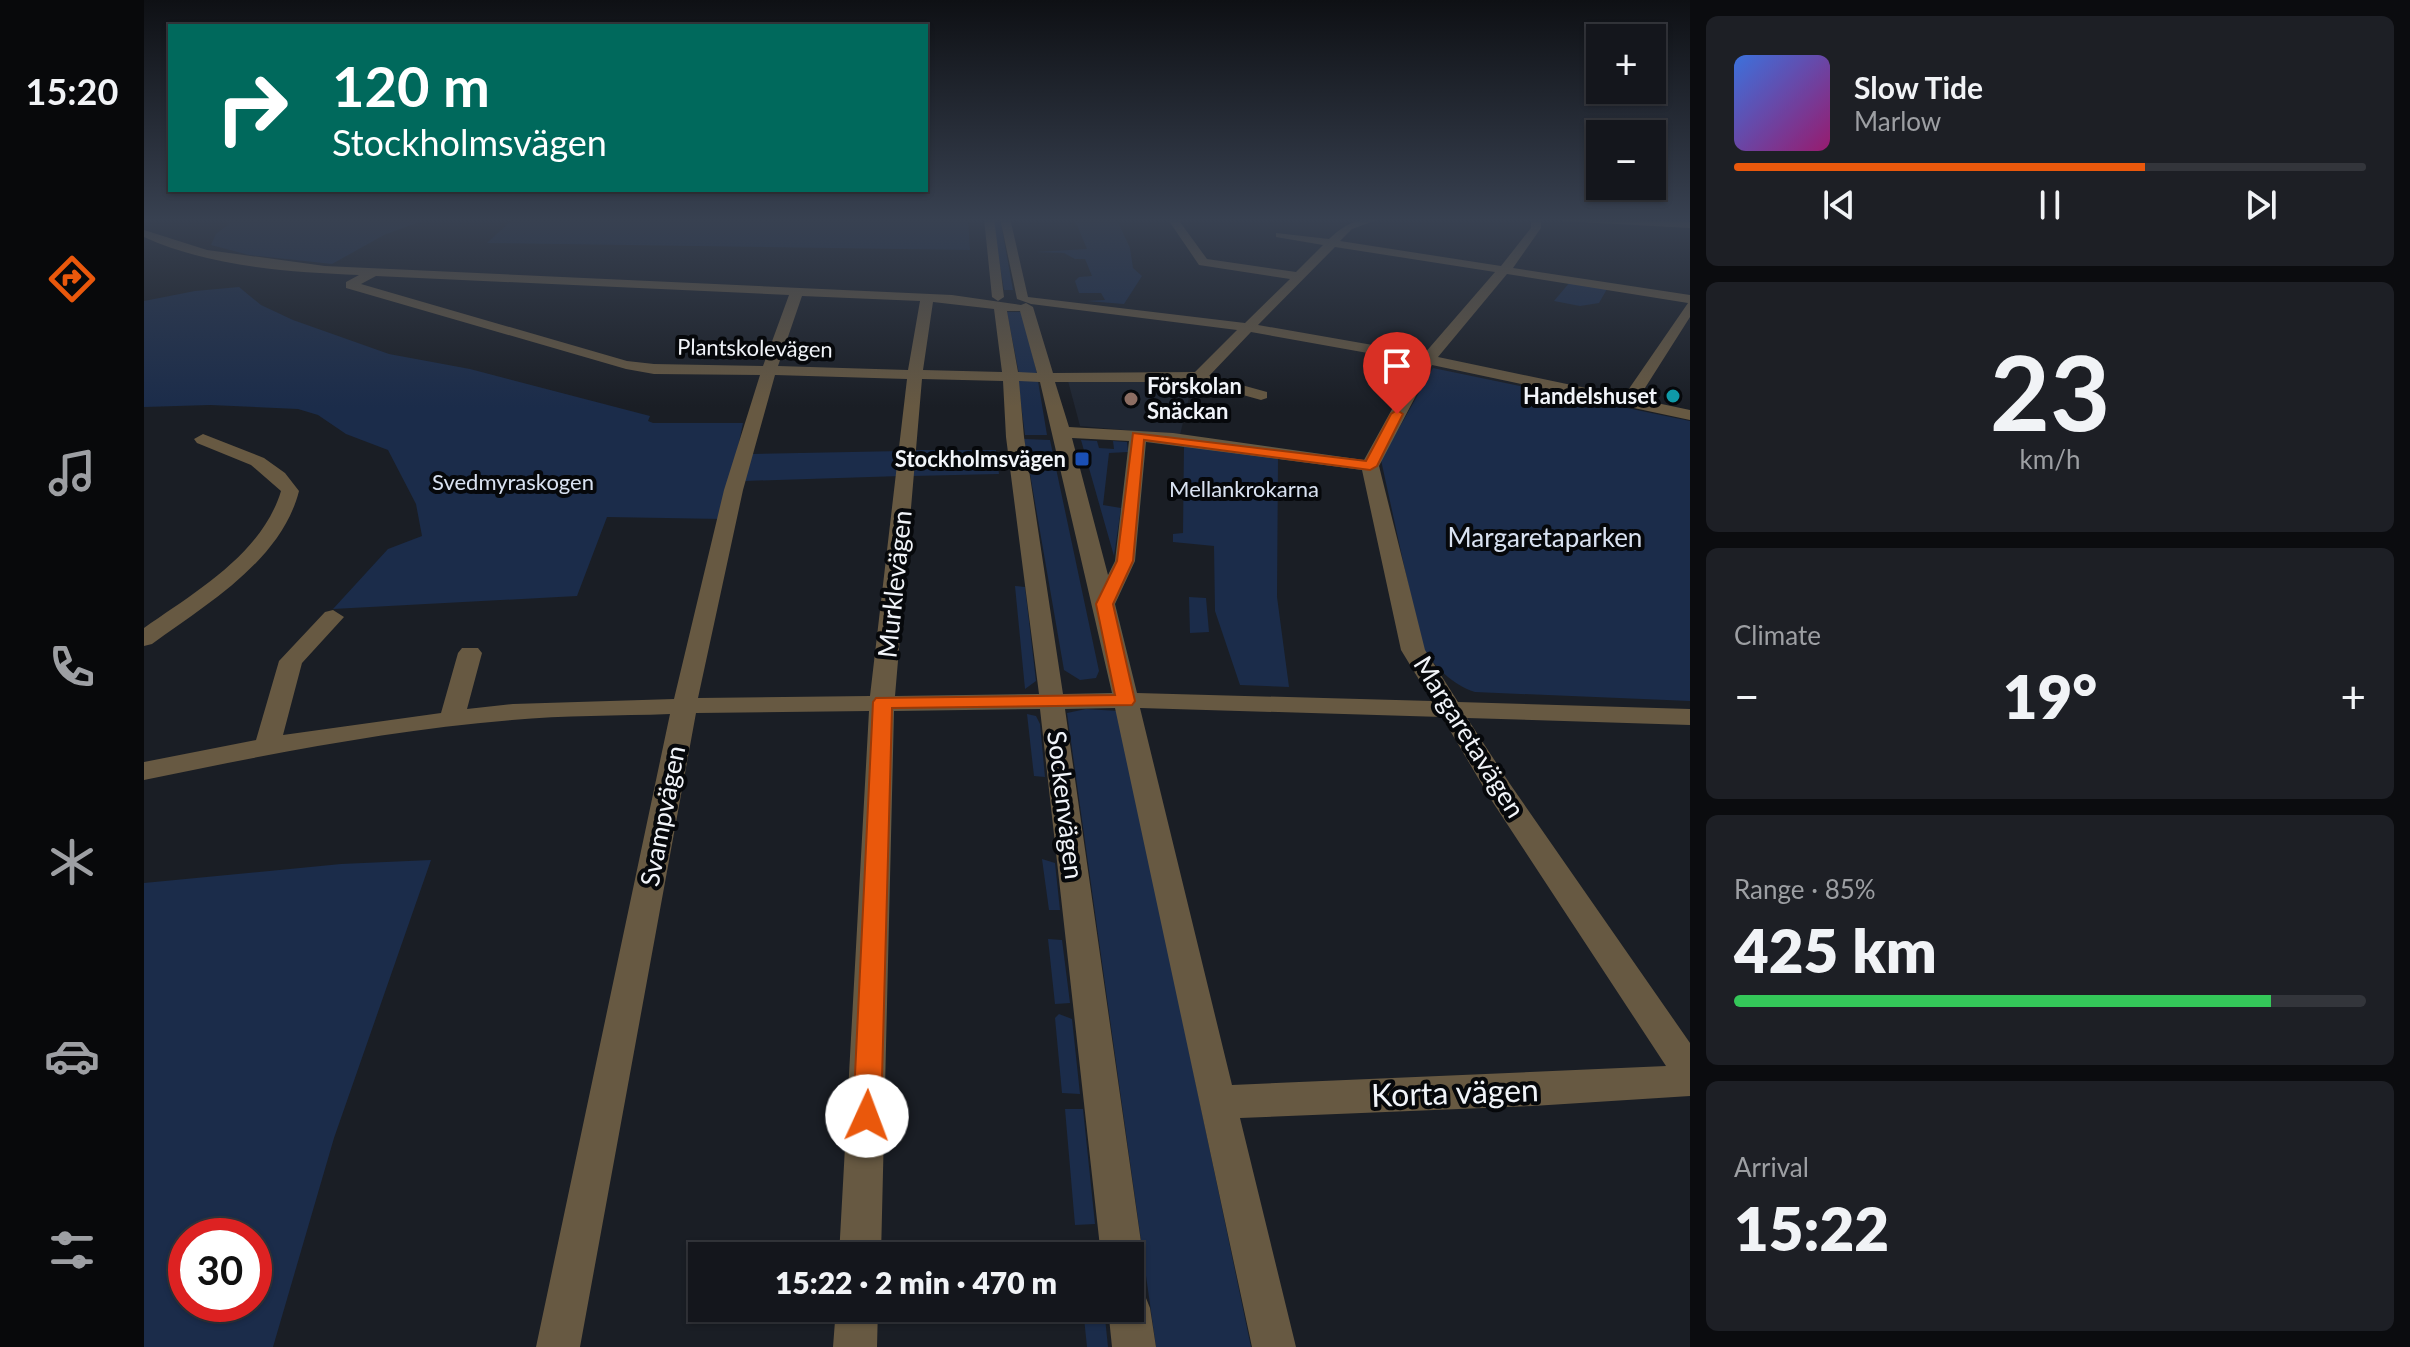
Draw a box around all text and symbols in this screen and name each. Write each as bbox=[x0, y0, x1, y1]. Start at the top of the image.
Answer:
map controls bbox=[1586, 24, 1666, 200]
button: + bbox=[1586, 24, 1666, 104]
text: 120 m bbox=[332, 52, 490, 119]
icon: right bbox=[200, 56, 304, 160]
text: 15:20 bbox=[26, 69, 118, 113]
text: Slow Tide bbox=[1854, 69, 1983, 105]
text: Marlow bbox=[1854, 105, 1941, 137]
text: Stockholmsvägen bbox=[332, 120, 607, 164]
button: − bbox=[1586, 120, 1666, 200]
icon: previous bbox=[1817, 183, 1861, 227]
icon: pause bbox=[2028, 183, 2072, 227]
icon: next bbox=[2239, 183, 2283, 227]
icon: directions bbox=[44, 251, 100, 307]
text: 23 bbox=[1990, 328, 2110, 453]
pin bbox=[1363, 332, 1431, 414]
street label: Plantskolevägen bbox=[677, 333, 833, 362]
icon: arrive bbox=[1375, 344, 1419, 388]
place label: Förskolan Snäckan bbox=[1147, 372, 1242, 424]
place label: Handelshuset bbox=[1523, 382, 1658, 409]
marker: Handelshuset bbox=[1664, 387, 1682, 405]
marker: Förskolan Snäckan bbox=[1122, 390, 1140, 408]
text: km/h bbox=[2020, 443, 2080, 475]
icon: music bbox=[44, 445, 100, 501]
place label: Stockholmsvägen bbox=[895, 445, 1066, 472]
marker: Stockholmsvägen bbox=[1073, 450, 1091, 468]
park label: Svedmyraskogen bbox=[432, 468, 594, 495]
park label: Mellankrokarna bbox=[1169, 475, 1319, 502]
street label: Murklevägen bbox=[870, 508, 918, 659]
park label: Margaretaparken bbox=[1448, 521, 1642, 553]
text: Climate bbox=[1734, 619, 1821, 651]
icon: phone bbox=[44, 639, 100, 695]
street label: Margaretavägen bbox=[1407, 650, 1532, 823]
text: 19° bbox=[2003, 660, 2097, 732]
text: − bbox=[1734, 670, 1760, 722]
text: + bbox=[2340, 670, 2366, 722]
street label: Sockenvägen bbox=[1041, 729, 1091, 881]
street label: Svampvägen bbox=[633, 743, 691, 889]
icon: climate bbox=[44, 834, 100, 890]
text: Range · 85% bbox=[1734, 873, 1876, 905]
text: 425 km bbox=[1734, 914, 1937, 986]
icon: car bbox=[44, 1028, 100, 1084]
street label: Korta vägen bbox=[1370, 1069, 1539, 1114]
position arrow bbox=[825, 1074, 909, 1158]
text: Arrival bbox=[1734, 1151, 1809, 1183]
text: 15:22 bbox=[1734, 1192, 1889, 1264]
speed limit sign: 30 bbox=[168, 1218, 272, 1322]
icon: filters bbox=[44, 1222, 100, 1278]
text: 15:22 · 2 min · 470 m bbox=[775, 1264, 1057, 1300]

